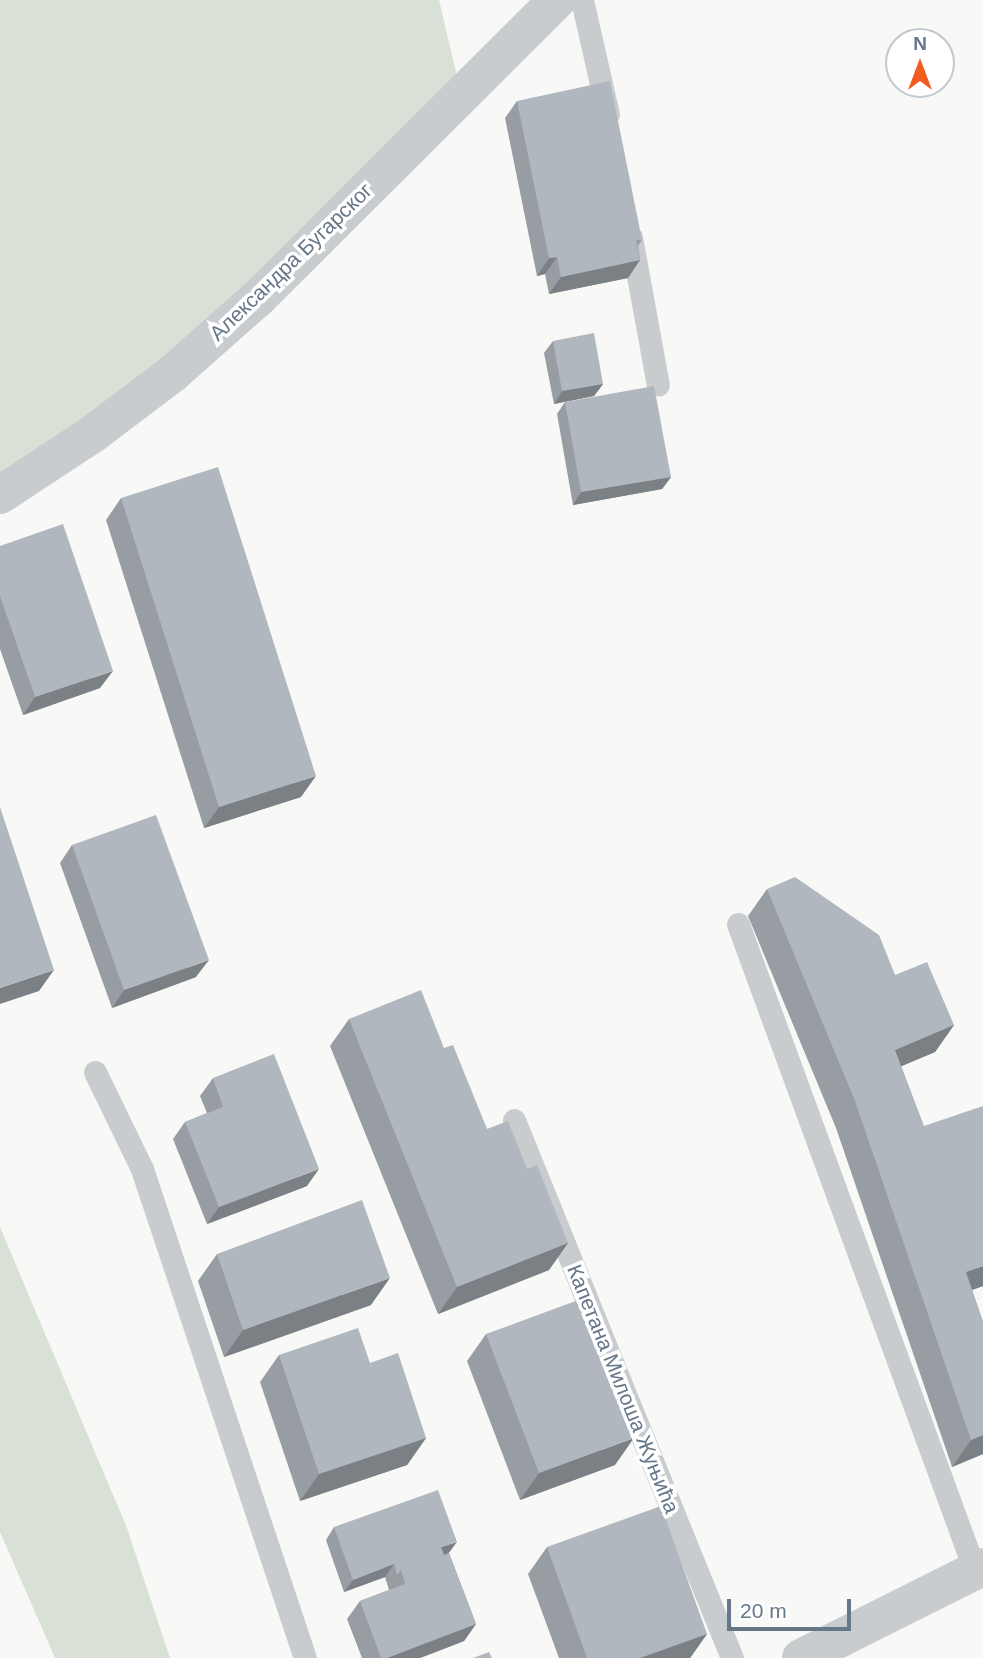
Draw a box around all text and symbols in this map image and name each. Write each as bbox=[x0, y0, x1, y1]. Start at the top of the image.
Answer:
north arrow bbox=[885, 28, 955, 98]
text: N bbox=[913, 33, 927, 54]
street label: Александра Бугарског bbox=[204, 178, 378, 346]
street label: Капетана Милоша Жуњића bbox=[561, 1261, 685, 1517]
scale bar bbox=[731, 1584, 855, 1628]
text: 20 m bbox=[740, 1599, 787, 1622]

